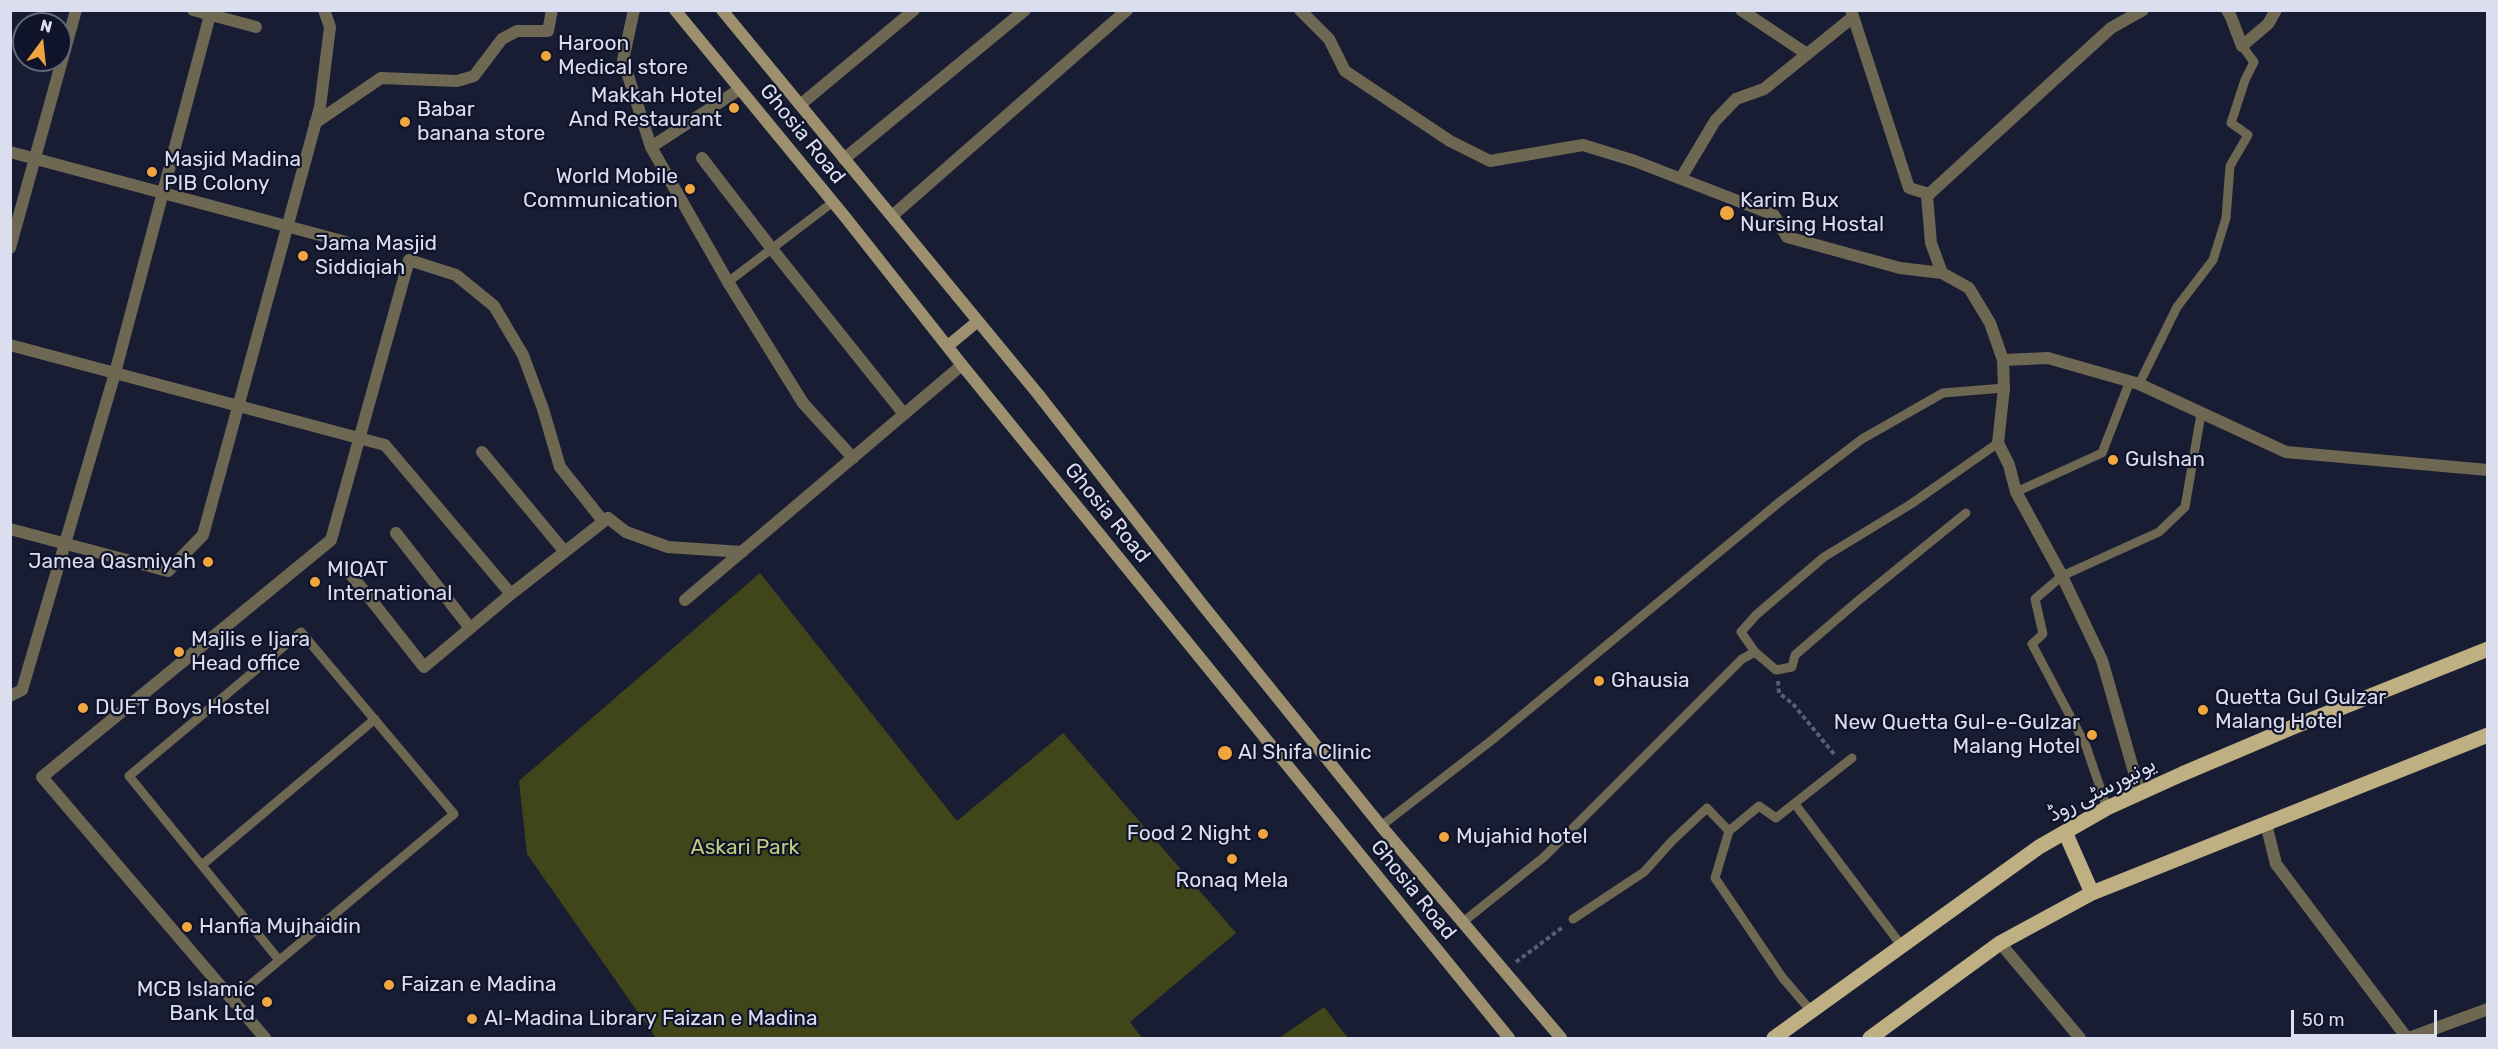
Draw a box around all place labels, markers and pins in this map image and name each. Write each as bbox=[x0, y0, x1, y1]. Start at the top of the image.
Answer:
place label: Haroon Medical store bbox=[558, 31, 688, 81]
marker: Haroon Medical store bbox=[539, 49, 553, 63]
place label: Makkah Hotel And Restaurant bbox=[569, 83, 722, 133]
place label: Babar banana store bbox=[417, 97, 545, 147]
marker: Makkah Hotel And Restaurant bbox=[727, 101, 741, 115]
marker: Babar banana store bbox=[398, 115, 412, 129]
place label: Masjid Madina PIB Colony bbox=[164, 147, 301, 197]
place label: World Mobile Communication bbox=[523, 164, 678, 214]
marker: Masjid Madina PIB Colony bbox=[145, 165, 159, 179]
marker: World Mobile Communication bbox=[683, 182, 697, 196]
place label: Karim Bux Nursing Hostal bbox=[1740, 188, 1884, 238]
marker: Karim Bux Nursing Hostal bbox=[1718, 204, 1736, 222]
place label: Jama Masjid Siddiqiah bbox=[315, 231, 437, 281]
marker: Jama Masjid Siddiqiah bbox=[296, 249, 310, 263]
place label: Gulshan bbox=[2125, 447, 2205, 473]
marker: Gulshan bbox=[2106, 453, 2120, 467]
place label: Jamea Qasmiyah bbox=[28, 549, 196, 575]
marker: Jamea Qasmiyah bbox=[201, 555, 215, 569]
place label: MIQAT International bbox=[327, 557, 452, 607]
marker: MIQAT International bbox=[308, 575, 322, 589]
place label: Majlis e Ijara Head office bbox=[191, 627, 310, 677]
marker: Majlis e Ijara Head office bbox=[172, 645, 186, 659]
place label: Ghausia bbox=[1611, 668, 1690, 694]
marker: Ghausia bbox=[1592, 674, 1606, 688]
place label: Quetta Gul Gulzar Malang Hotel bbox=[2215, 685, 2386, 735]
place label: DUET Boys Hostel bbox=[95, 695, 270, 721]
marker: DUET Boys Hostel bbox=[76, 701, 90, 715]
marker: Quetta Gul Gulzar Malang Hotel bbox=[2196, 703, 2210, 717]
place label: New Quetta Gul-e-Gulzar Malang Hotel bbox=[1834, 710, 2080, 760]
marker: New Quetta Gul-e-Gulzar Malang Hotel bbox=[2085, 728, 2099, 742]
place label: Al Shifa Clinic bbox=[1238, 740, 1371, 766]
marker: Al Shifa Clinic bbox=[1216, 744, 1234, 762]
place label: Food 2 Night bbox=[1127, 821, 1251, 847]
place label: Mujahid hotel bbox=[1456, 824, 1588, 850]
marker: Food 2 Night bbox=[1256, 827, 1270, 841]
marker: Mujahid hotel bbox=[1437, 830, 1451, 844]
marker: Ronaq Mela bbox=[1225, 852, 1239, 866]
place label: Ronaq Mela bbox=[1176, 868, 1288, 894]
place label: Hanfia Mujhaidin bbox=[199, 914, 361, 940]
marker: Hanfia Mujhaidin bbox=[180, 920, 194, 934]
place label: Faizan e Madina bbox=[401, 972, 557, 998]
place label: MCB Islamic Bank Ltd bbox=[137, 977, 255, 1027]
marker: Faizan e Madina bbox=[382, 978, 396, 992]
marker: MCB Islamic Bank Ltd bbox=[260, 995, 274, 1009]
place label: Al-Madina Library Faizan e Madina bbox=[484, 1006, 818, 1032]
marker: Al-Madina Library Faizan e Madina bbox=[465, 1012, 479, 1026]

